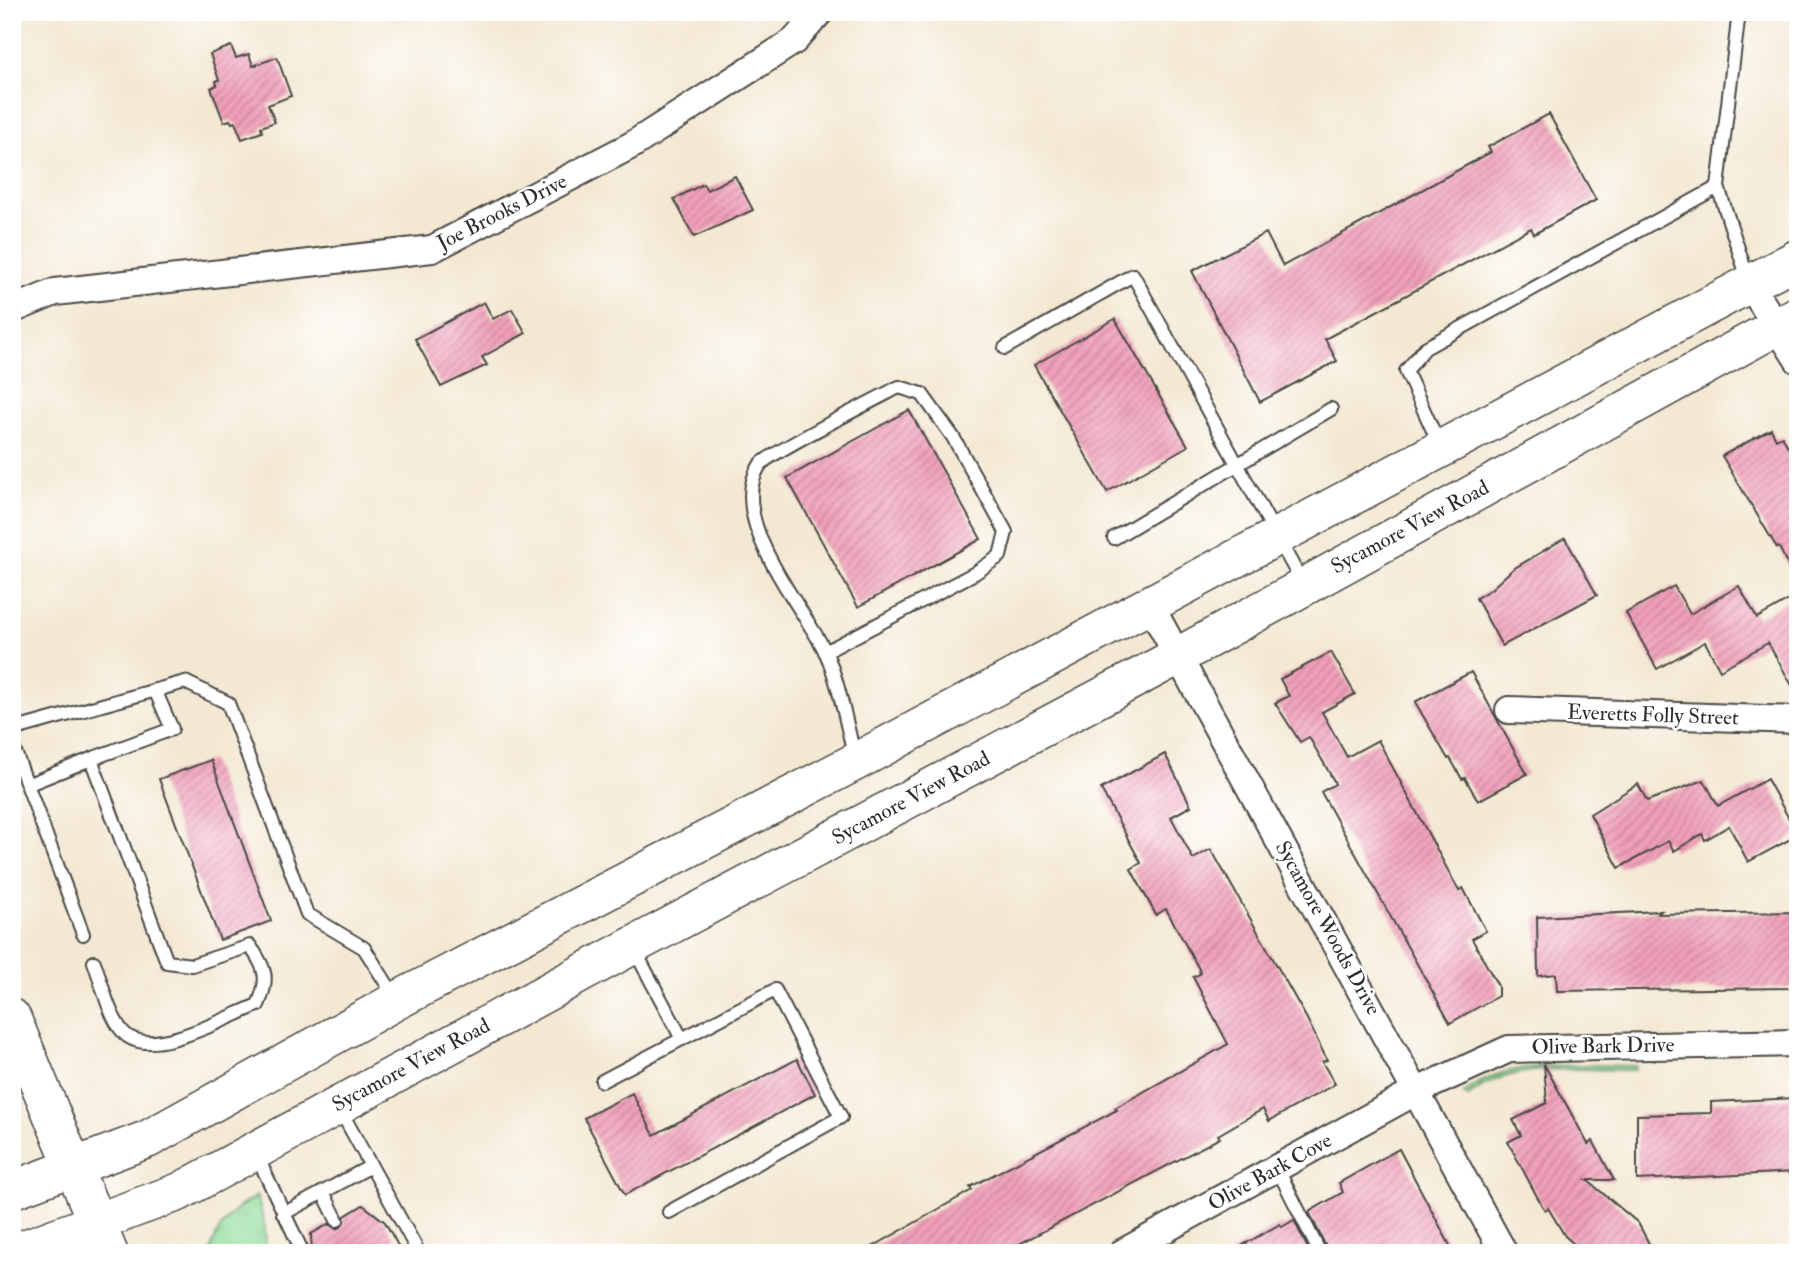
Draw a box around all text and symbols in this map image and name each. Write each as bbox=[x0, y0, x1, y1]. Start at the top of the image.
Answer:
street label: Joe Brooks Drive bbox=[431, 168, 572, 257]
street label: Sycamore View Road bbox=[1326, 474, 1494, 580]
street label: Everetts Folly Street bbox=[1567, 699, 1739, 731]
street label: Sycamore View Road bbox=[827, 745, 995, 851]
street label: Sycamore Woods Drive bbox=[1269, 836, 1387, 1020]
street label: Sycamore View Road bbox=[327, 1012, 495, 1118]
street label: Olive Bark Drive bbox=[1531, 1031, 1675, 1061]
street label: Olive Bark Cove bbox=[1203, 1127, 1337, 1217]

